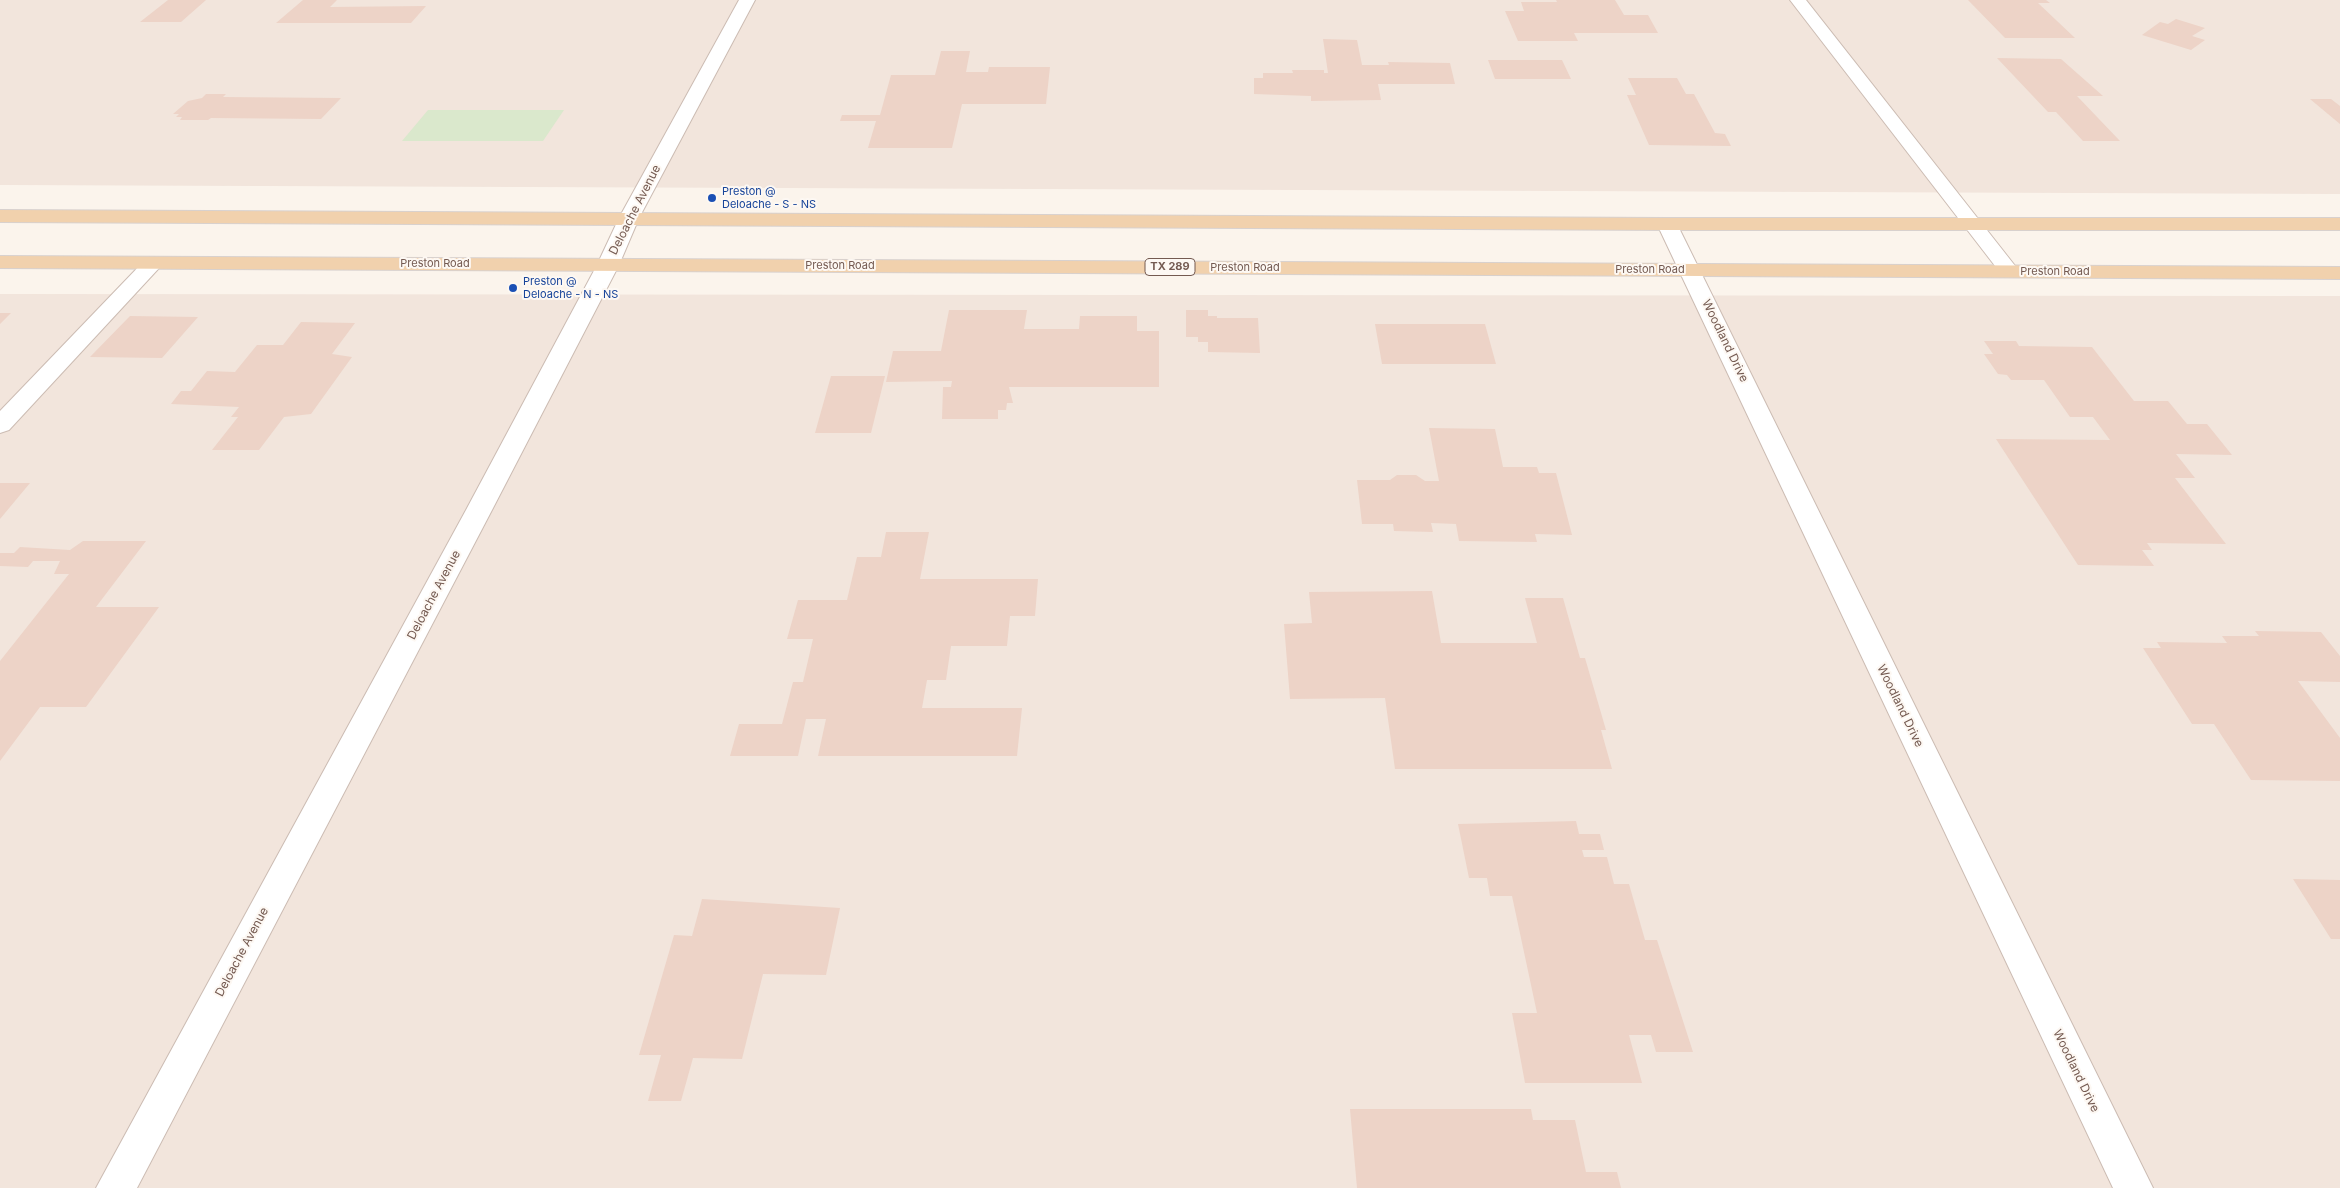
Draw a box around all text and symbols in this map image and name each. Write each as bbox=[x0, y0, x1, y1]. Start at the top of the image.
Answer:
street label: Deloache Avenue bbox=[606, 163, 664, 257]
place label: Preston @ Deloache - S - NS bbox=[722, 185, 816, 211]
marker: Preston @ Deloache - S - NS bbox=[706, 192, 718, 204]
street label: Preston Road bbox=[400, 257, 470, 271]
road number: TX 289 bbox=[1145, 258, 1195, 276]
street label: Preston Road bbox=[805, 259, 875, 273]
street label: Preston Road bbox=[1210, 261, 1280, 275]
street label: Preston Road bbox=[1615, 263, 1685, 277]
street label: Preston Road bbox=[2020, 265, 2090, 279]
place label: Preston @ Deloache - N - NS bbox=[523, 275, 618, 301]
marker: Preston @ Deloache - N - NS bbox=[507, 282, 519, 294]
street label: Woodland Drive bbox=[1699, 297, 1751, 385]
street label: Deloache Avenue bbox=[404, 548, 464, 642]
street label: Woodland Drive bbox=[1874, 662, 1926, 750]
street label: Deloache Avenue bbox=[212, 905, 272, 999]
street label: Woodland Drive bbox=[2050, 1027, 2102, 1115]

